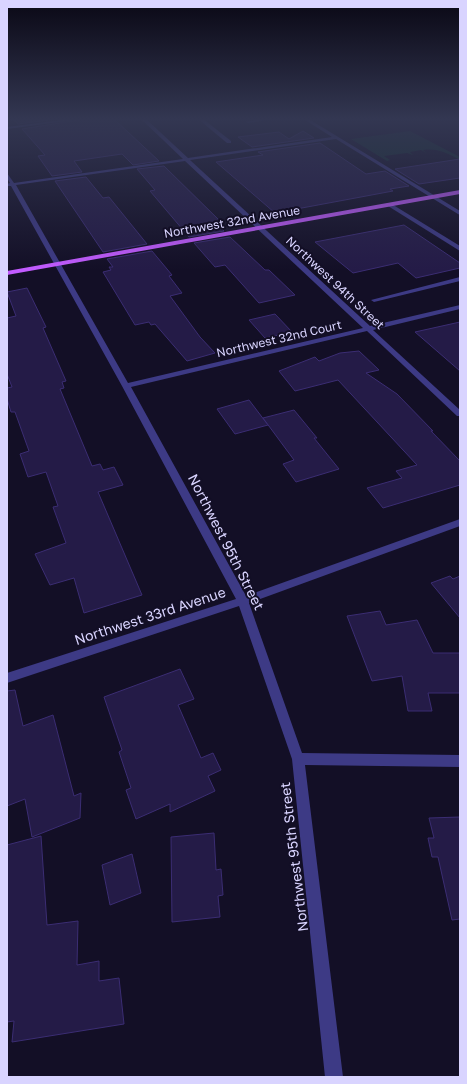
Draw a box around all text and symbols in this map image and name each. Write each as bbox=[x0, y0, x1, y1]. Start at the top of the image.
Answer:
street label: Northwest 32nd Avenue bbox=[163, 202, 301, 241]
street label: Northwest 94th Street bbox=[283, 233, 388, 332]
street label: Northwest 32nd Court bbox=[215, 317, 343, 360]
street label: Northwest 95th Street bbox=[185, 471, 268, 613]
street label: Northwest 33rd Avenue bbox=[72, 583, 228, 648]
street label: Northwest 95th Street bbox=[276, 781, 311, 933]

